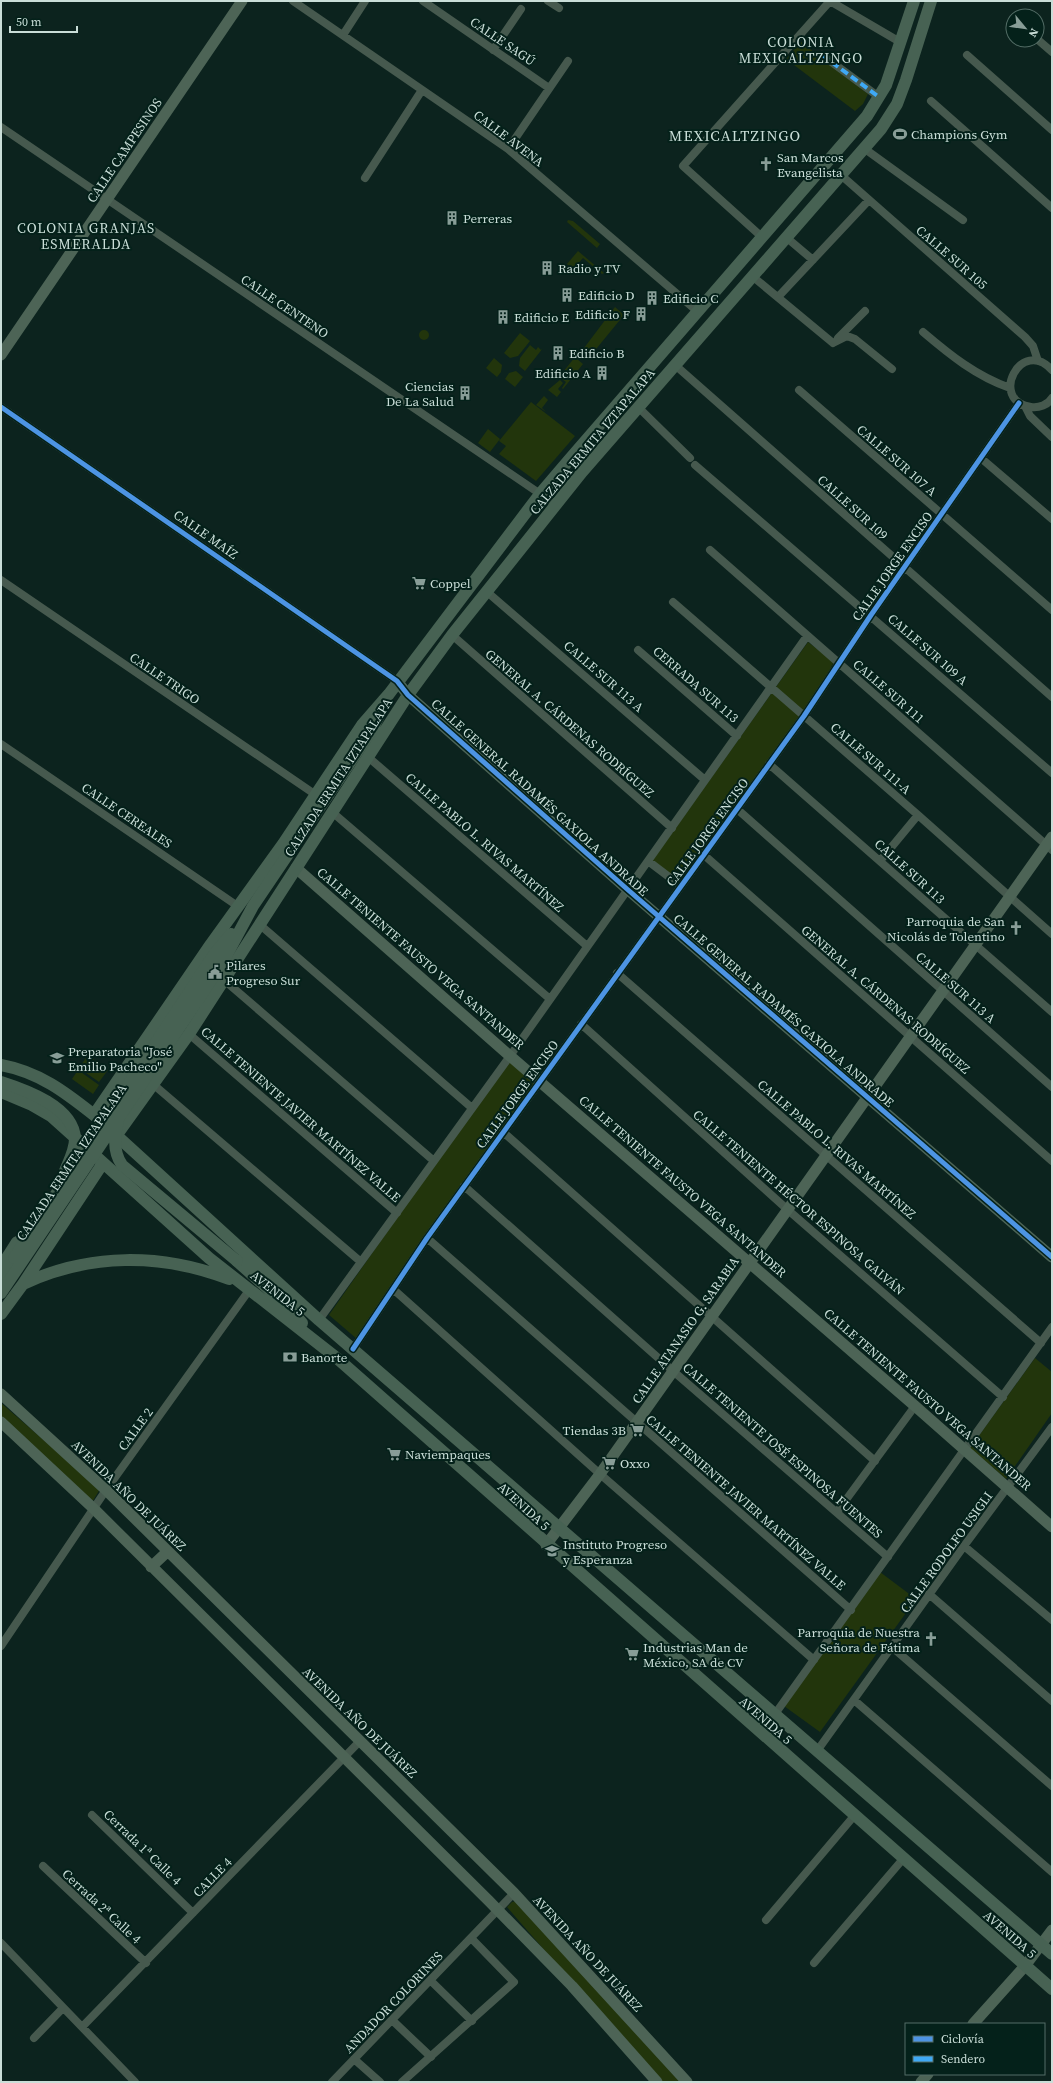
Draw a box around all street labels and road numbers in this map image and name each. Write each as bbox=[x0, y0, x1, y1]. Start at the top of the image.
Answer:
street label: CALLE SAGÚ bbox=[467, 13, 539, 70]
street label: CALLE CAMPESINOS bbox=[83, 94, 166, 206]
street label: CALLE AVENA bbox=[470, 106, 548, 171]
street label: CALLE SUR 105 bbox=[912, 222, 991, 293]
street label: CALLE CENTENO bbox=[238, 271, 332, 342]
street label: CALZADA ERMITA IZTAPALAPA bbox=[526, 364, 659, 518]
street label: CALLE SUR 107 A bbox=[853, 421, 941, 500]
street label: CALLE SUR 109 bbox=[814, 471, 891, 543]
street label: CALLE MAÍZ bbox=[170, 506, 241, 563]
street label: CALLE JORGE ENCISO bbox=[848, 508, 937, 624]
street label: CALLE SUR 109 A bbox=[884, 610, 972, 689]
street label: CALLE SUR 113 A bbox=[560, 637, 648, 716]
street label: CERRADA SUR 113 bbox=[649, 642, 742, 726]
street label: GENERAL A. CÁRDENAS RODRÍGUEZ bbox=[482, 645, 658, 801]
street label: CALLE TRIGO bbox=[126, 649, 203, 708]
street label: CALLE SUR 111 bbox=[849, 656, 928, 727]
street label: CALZADA ERMITA IZTAPALAPA bbox=[281, 694, 396, 860]
street label: CALLE GENERAL RADAMÉS GAXIOLA ANDRADE bbox=[427, 695, 652, 900]
street label: CALLE SUR 111-A bbox=[827, 719, 915, 798]
street label: CALLE PABLO L. RIVAS MARTÍNEZ bbox=[402, 769, 567, 916]
street label: CALLE JORGE ENCISO bbox=[662, 775, 752, 890]
street label: CALLE CEREALES bbox=[78, 779, 175, 852]
street label: CALLE SUR 113 bbox=[871, 835, 948, 907]
street label: CALLE TENIENTE FAUSTO VEGA SANTANDER bbox=[313, 864, 528, 1054]
street label: CALLE GENERAL RADAMÉS GAXIOLA ANDRADE bbox=[670, 910, 898, 1111]
street label: GENERAL A. CÁRDENAS RODRÍGUEZ bbox=[798, 921, 974, 1077]
street label: CALLE SUR 113 A bbox=[912, 948, 1000, 1027]
street label: CALLE TENIENTE JAVIER MARTÍNEZ VALLE bbox=[197, 1023, 404, 1206]
street label: CALLE JORGE ENCISO bbox=[472, 1037, 562, 1152]
street label: CALLE PABLO L. RIVAS MARTÍNEZ bbox=[754, 1076, 919, 1223]
street label: CALZADA ERMITA IZTAPALAPA bbox=[12, 1080, 131, 1244]
street label: CALLE TENIENTE FAUSTO VEGA SANTANDER bbox=[575, 1092, 790, 1282]
street label: CALLE TENIENTE HÉCTOR ESPINOSA GALVÁN bbox=[689, 1106, 908, 1299]
street label: CALLE ATANASIO G. SARABIA bbox=[628, 1253, 743, 1407]
street label: AVENIDA 5 bbox=[247, 1267, 308, 1320]
street label: CALLE TENIENTE FAUSTO VEGA SANTANDER bbox=[820, 1305, 1035, 1495]
street label: CALLE TENIENTE JOSÉ ESPINOSA FUENTES bbox=[679, 1359, 886, 1542]
street label: CALLE 2 bbox=[114, 1404, 157, 1454]
street label: CALLE TENIENTE JAVIER MARTÍNEZ VALLE bbox=[642, 1411, 849, 1594]
street label: AVENIDA AÑO DE JUÁREZ bbox=[68, 1436, 190, 1555]
street label: AVENIDA 5 bbox=[494, 1478, 553, 1534]
street label: CALLE RODOLFO USIGLI bbox=[897, 1488, 996, 1616]
street label: AVENIDA AÑO DE JUÁREZ bbox=[299, 1663, 421, 1782]
street label: AVENIDA 5 bbox=[736, 1693, 796, 1748]
street label: Cerrada 1ª Calle 4 bbox=[100, 1806, 186, 1889]
street label: CALLE 4 bbox=[189, 1853, 236, 1901]
street label: Cerrada 2ª Calle 4 bbox=[59, 1865, 145, 1948]
street label: AVENIDA AÑO DE JUÁREZ bbox=[529, 1892, 646, 2015]
street label: AVENIDA 5 bbox=[980, 1907, 1040, 1962]
street label: ANDADOR COLORINES bbox=[340, 1948, 447, 2057]

